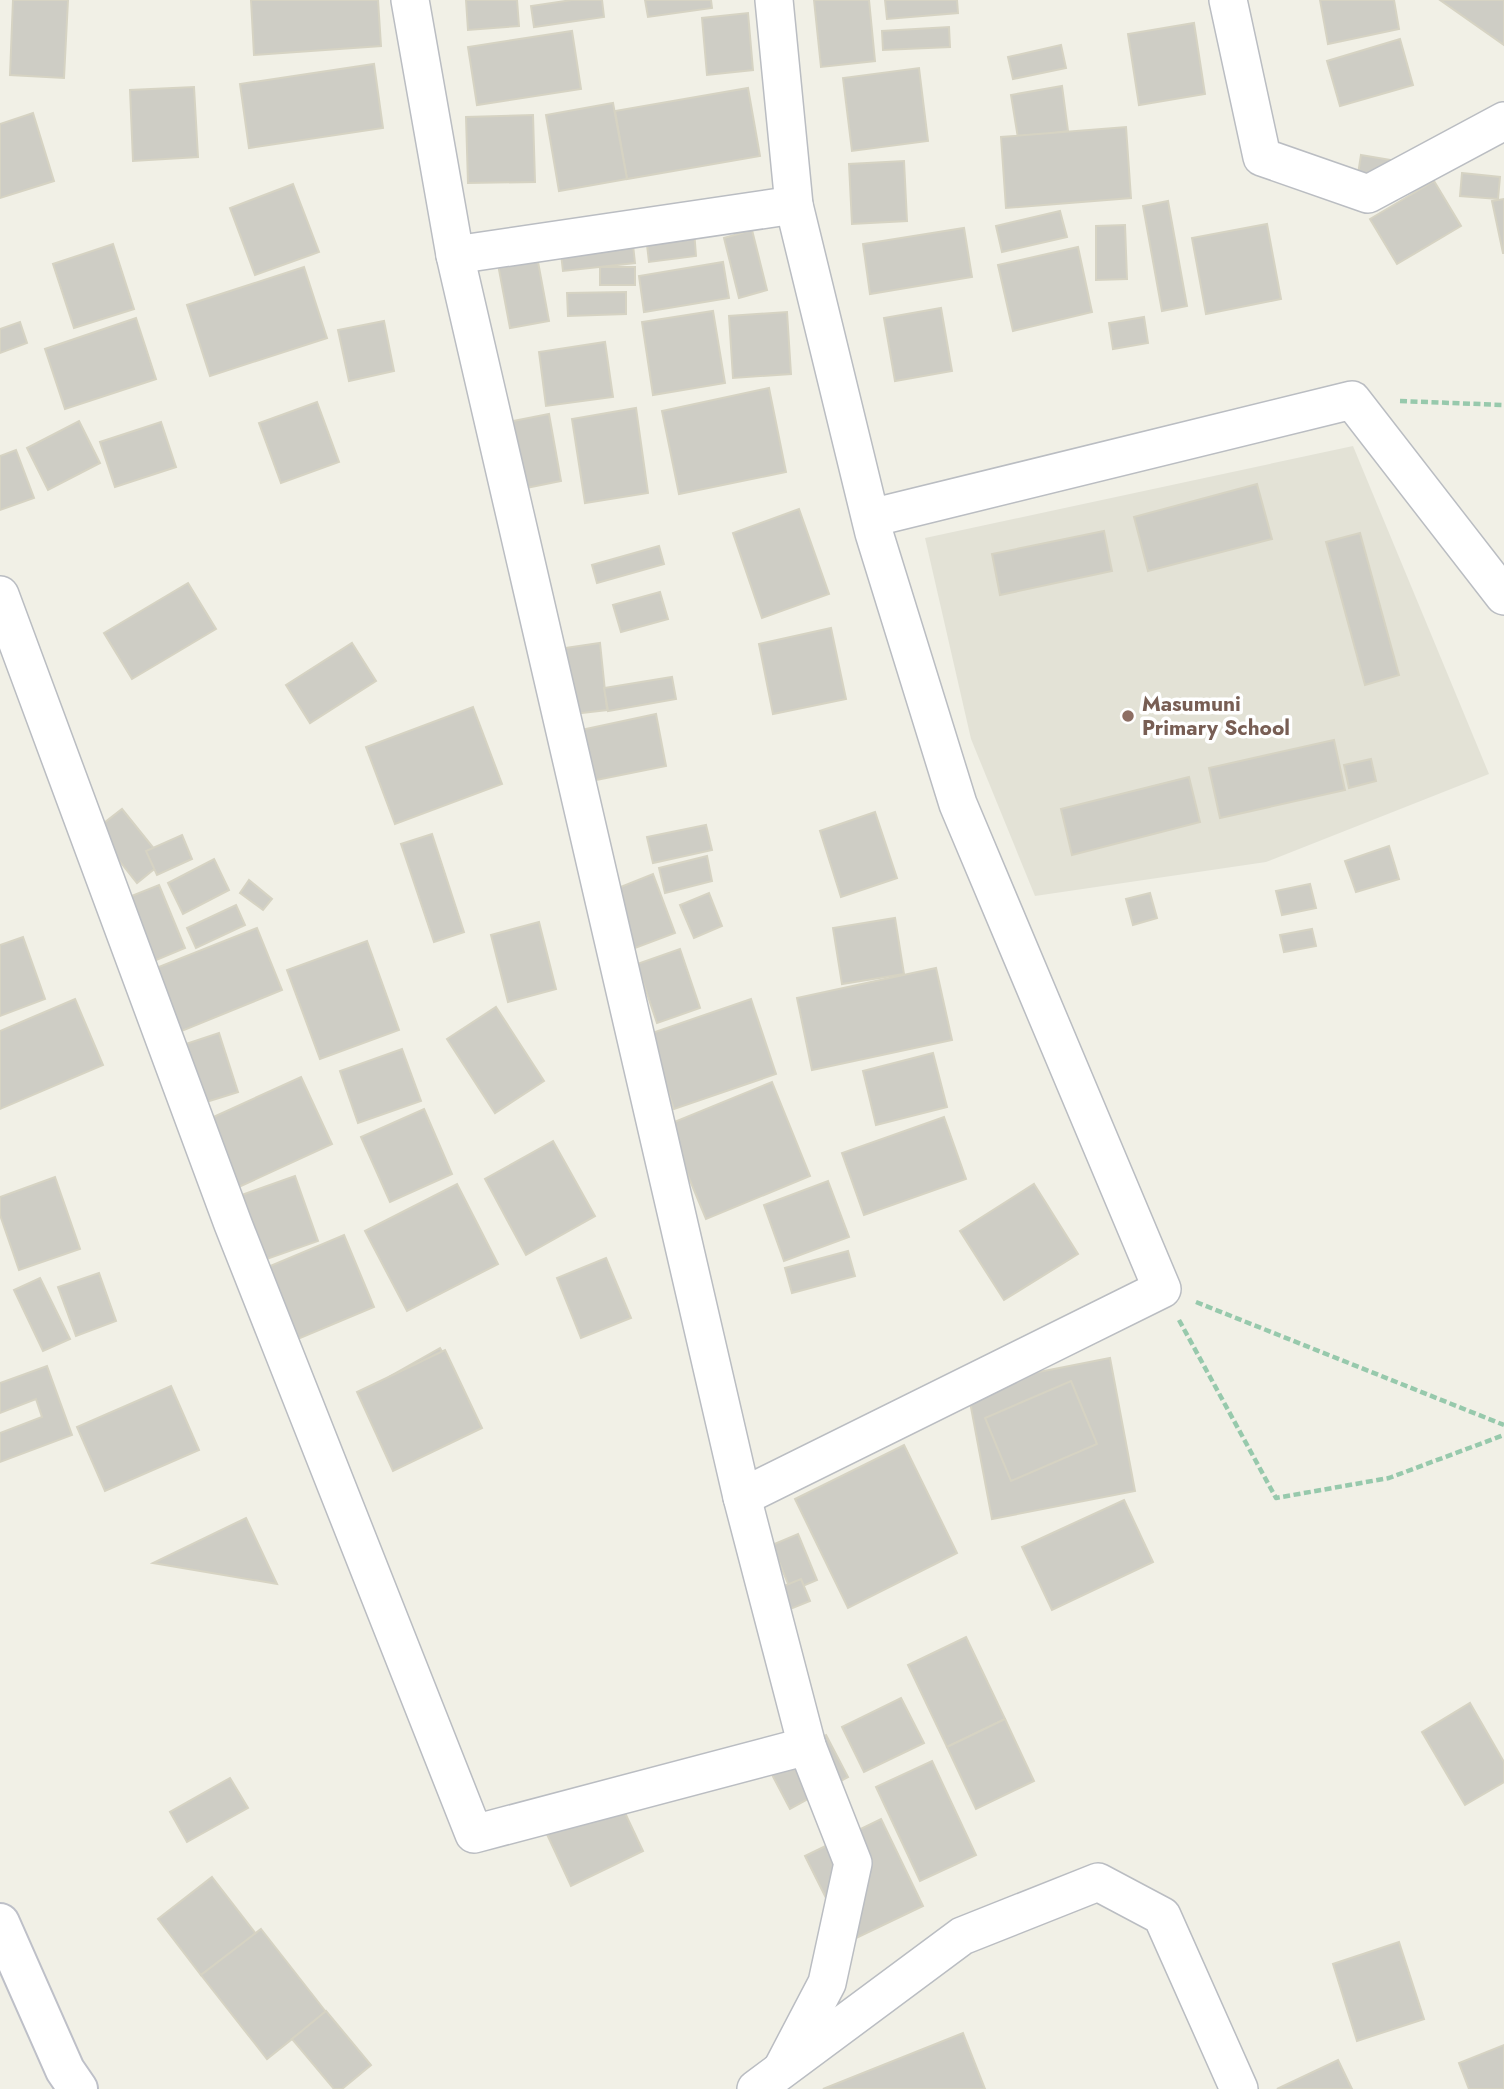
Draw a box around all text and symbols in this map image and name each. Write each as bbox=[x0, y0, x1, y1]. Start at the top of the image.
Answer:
place label: Masumuni Primary School bbox=[1142, 689, 1290, 743]
marker: Masumuni Primary School bbox=[1120, 708, 1136, 724]

